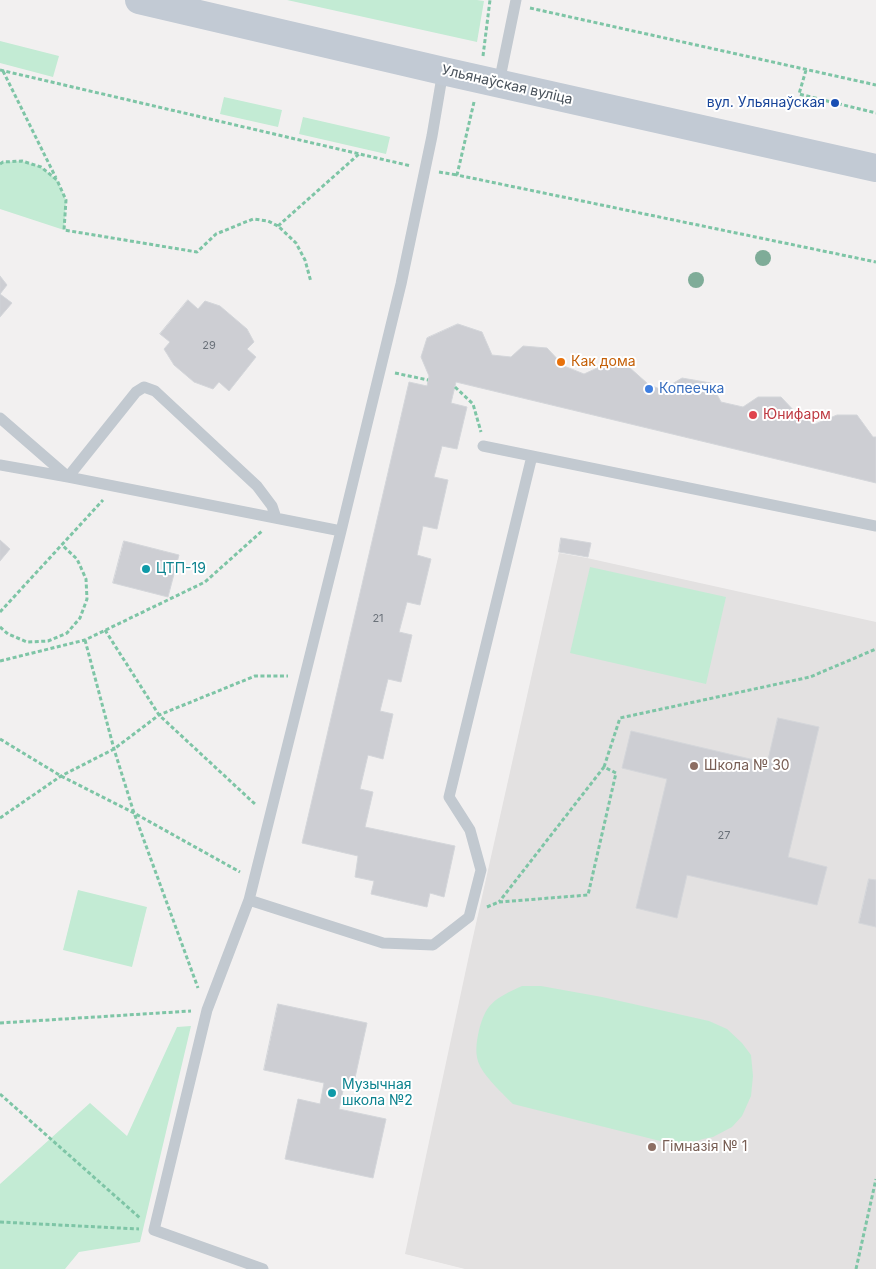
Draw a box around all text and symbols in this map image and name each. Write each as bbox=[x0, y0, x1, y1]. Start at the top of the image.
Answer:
street label: Ульянаўская вуліца bbox=[440, 62, 574, 108]
place label: вул. Ульянаўская bbox=[707, 95, 825, 111]
marker: вул. Ульянаўская bbox=[829, 97, 841, 109]
house number: 29 bbox=[202, 339, 216, 353]
place label: Как дома bbox=[571, 354, 636, 370]
marker: Как дома bbox=[555, 356, 567, 368]
place label: Копеечка bbox=[659, 381, 724, 397]
marker: Копеечка bbox=[643, 383, 655, 395]
place label: Юнифарм bbox=[763, 407, 831, 423]
marker: Юнифарм bbox=[747, 409, 759, 421]
place label: ЦТП-19 bbox=[156, 561, 206, 577]
marker: ЦТП-19 bbox=[140, 563, 152, 575]
house number: 21 bbox=[372, 612, 384, 626]
place label: Школа № 30 bbox=[704, 758, 790, 774]
marker: Школа № 30 bbox=[688, 760, 700, 772]
house number: 27 bbox=[718, 829, 730, 843]
place label: Музычная школа №2 bbox=[342, 1077, 413, 1110]
marker: Музычная школа №2 bbox=[326, 1087, 338, 1099]
place label: Гімназія № 1 bbox=[662, 1139, 747, 1155]
marker: Гімназія № 1 bbox=[646, 1141, 658, 1153]

